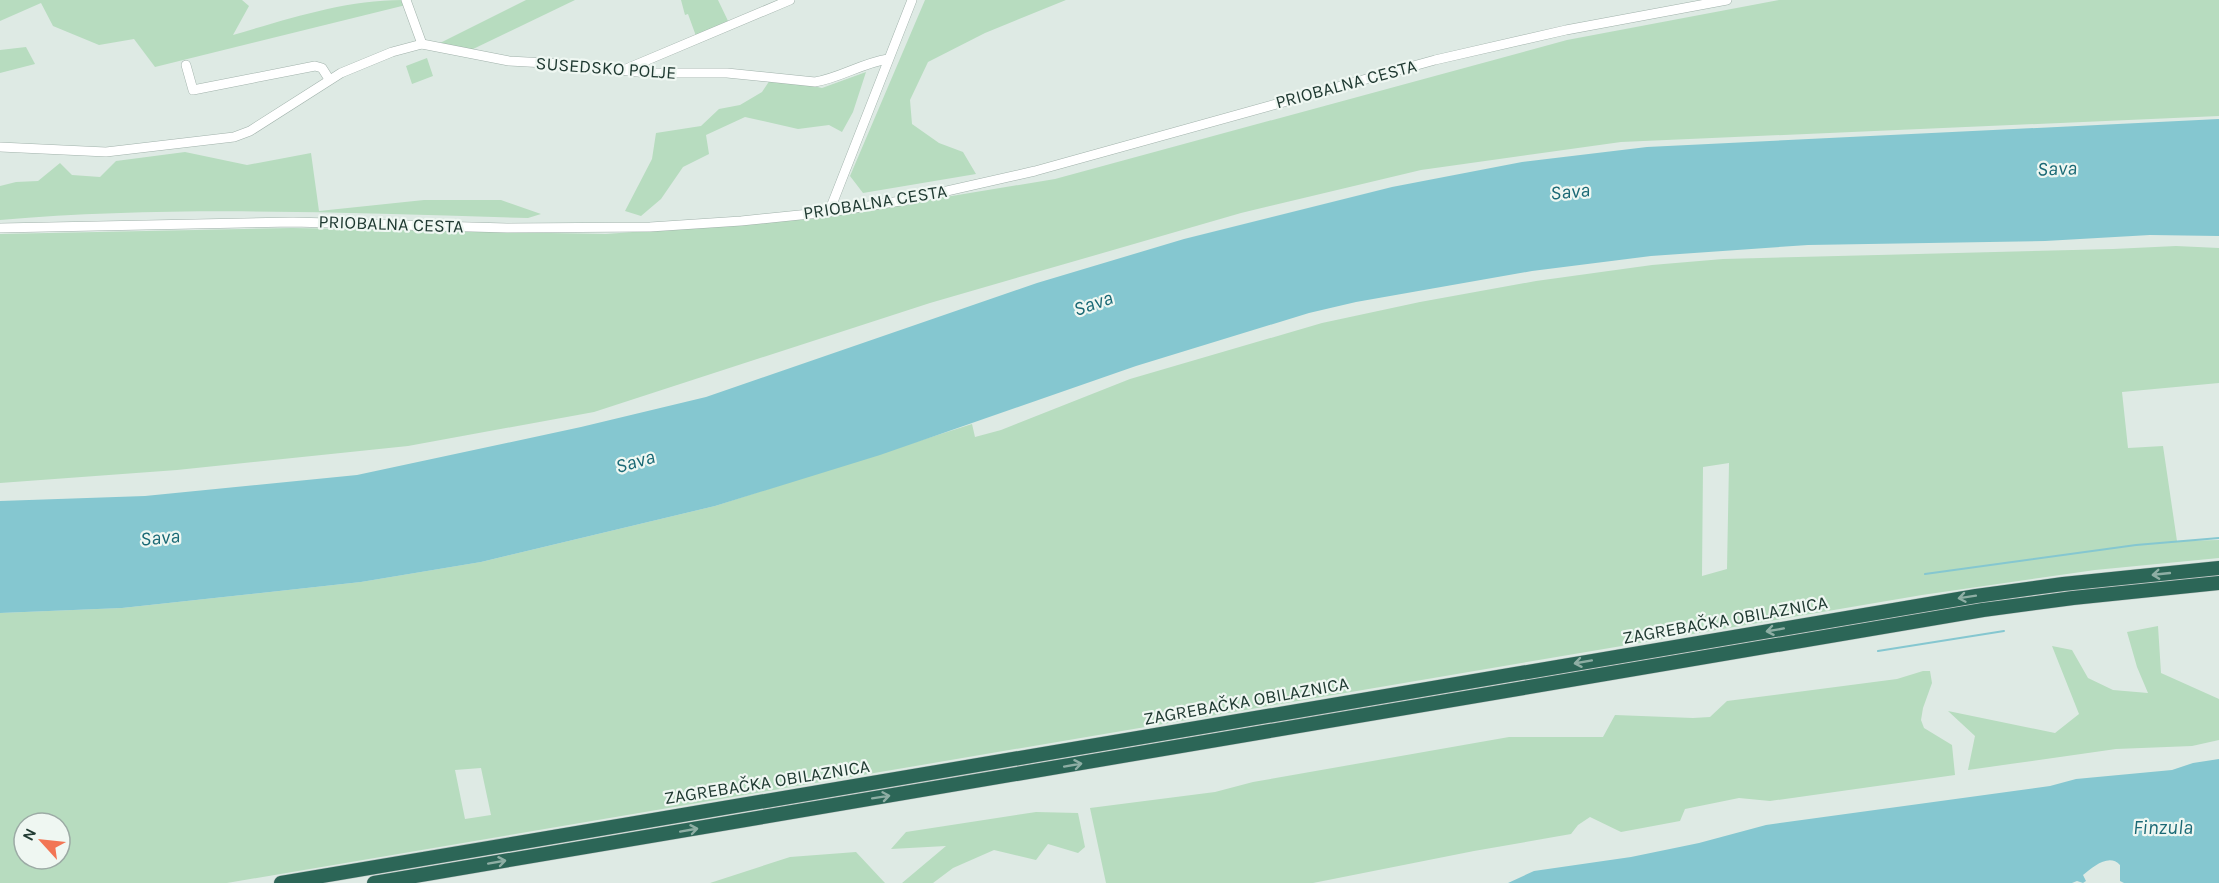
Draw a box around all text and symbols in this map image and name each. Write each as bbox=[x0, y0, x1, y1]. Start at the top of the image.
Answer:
street label: SUSEDSKO POLJE bbox=[535, 52, 677, 84]
street label: PRIOBALNA CESTA bbox=[1273, 55, 1419, 113]
water label: Sava bbox=[2037, 156, 2077, 181]
water label: Sava bbox=[1549, 178, 1591, 205]
street label: PRIOBALNA CESTA bbox=[802, 180, 948, 224]
street label: PRIOBALNA CESTA bbox=[318, 210, 464, 238]
water label: Sava bbox=[1070, 286, 1116, 321]
water label: Sava bbox=[613, 445, 658, 478]
water label: Sava bbox=[139, 524, 181, 551]
one-way arrow bbox=[2151, 569, 2171, 580]
street label: ZAGREBAČKA OBILAZNICA bbox=[1621, 591, 1829, 649]
one-way arrow bbox=[1958, 592, 1978, 603]
one-way arrow bbox=[1766, 624, 1785, 635]
one-way arrow bbox=[1573, 657, 1593, 668]
street label: ZAGREBAČKA OBILAZNICA bbox=[1142, 672, 1350, 730]
street label: ZAGREBAČKA OBILAZNICA bbox=[663, 755, 871, 809]
one-way arrow bbox=[1063, 759, 1083, 770]
one-way arrow bbox=[871, 792, 891, 803]
north arrow bbox=[12, 811, 72, 871]
water label: Finzula bbox=[2133, 816, 2193, 839]
one-way arrow bbox=[678, 824, 698, 835]
text: N bbox=[18, 825, 40, 844]
one-way arrow bbox=[486, 857, 506, 868]

